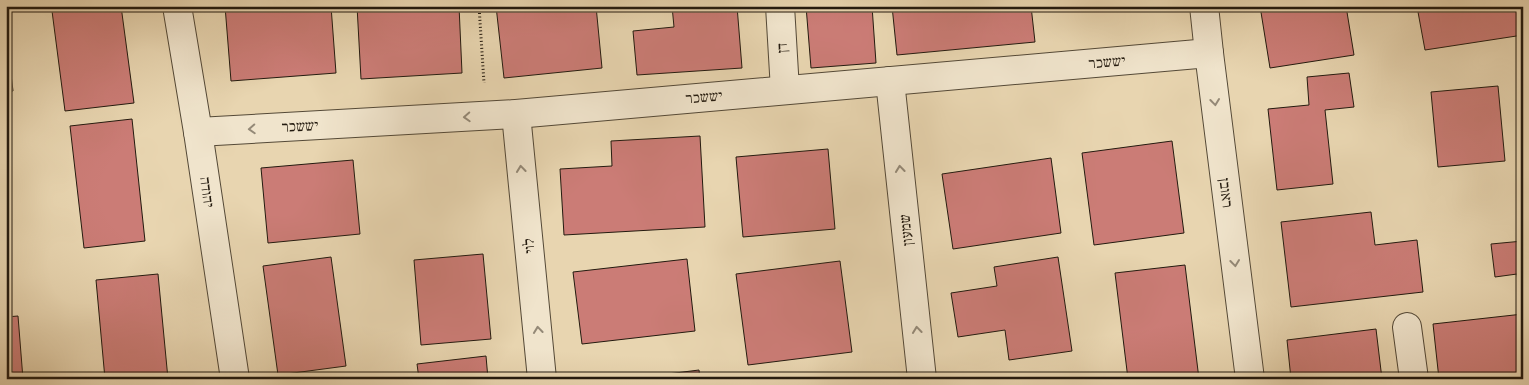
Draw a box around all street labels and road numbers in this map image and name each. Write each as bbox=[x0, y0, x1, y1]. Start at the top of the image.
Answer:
street label: דן bbox=[773, 42, 794, 54]
street label: יששכר bbox=[1088, 51, 1126, 76]
street label: יששכר bbox=[685, 86, 723, 111]
street label: יששכר bbox=[281, 116, 319, 139]
street label: יהודה bbox=[193, 175, 218, 209]
street label: ראובן bbox=[1212, 177, 1237, 209]
street label: שמעון bbox=[895, 213, 920, 247]
street label: לוי bbox=[519, 237, 542, 255]

